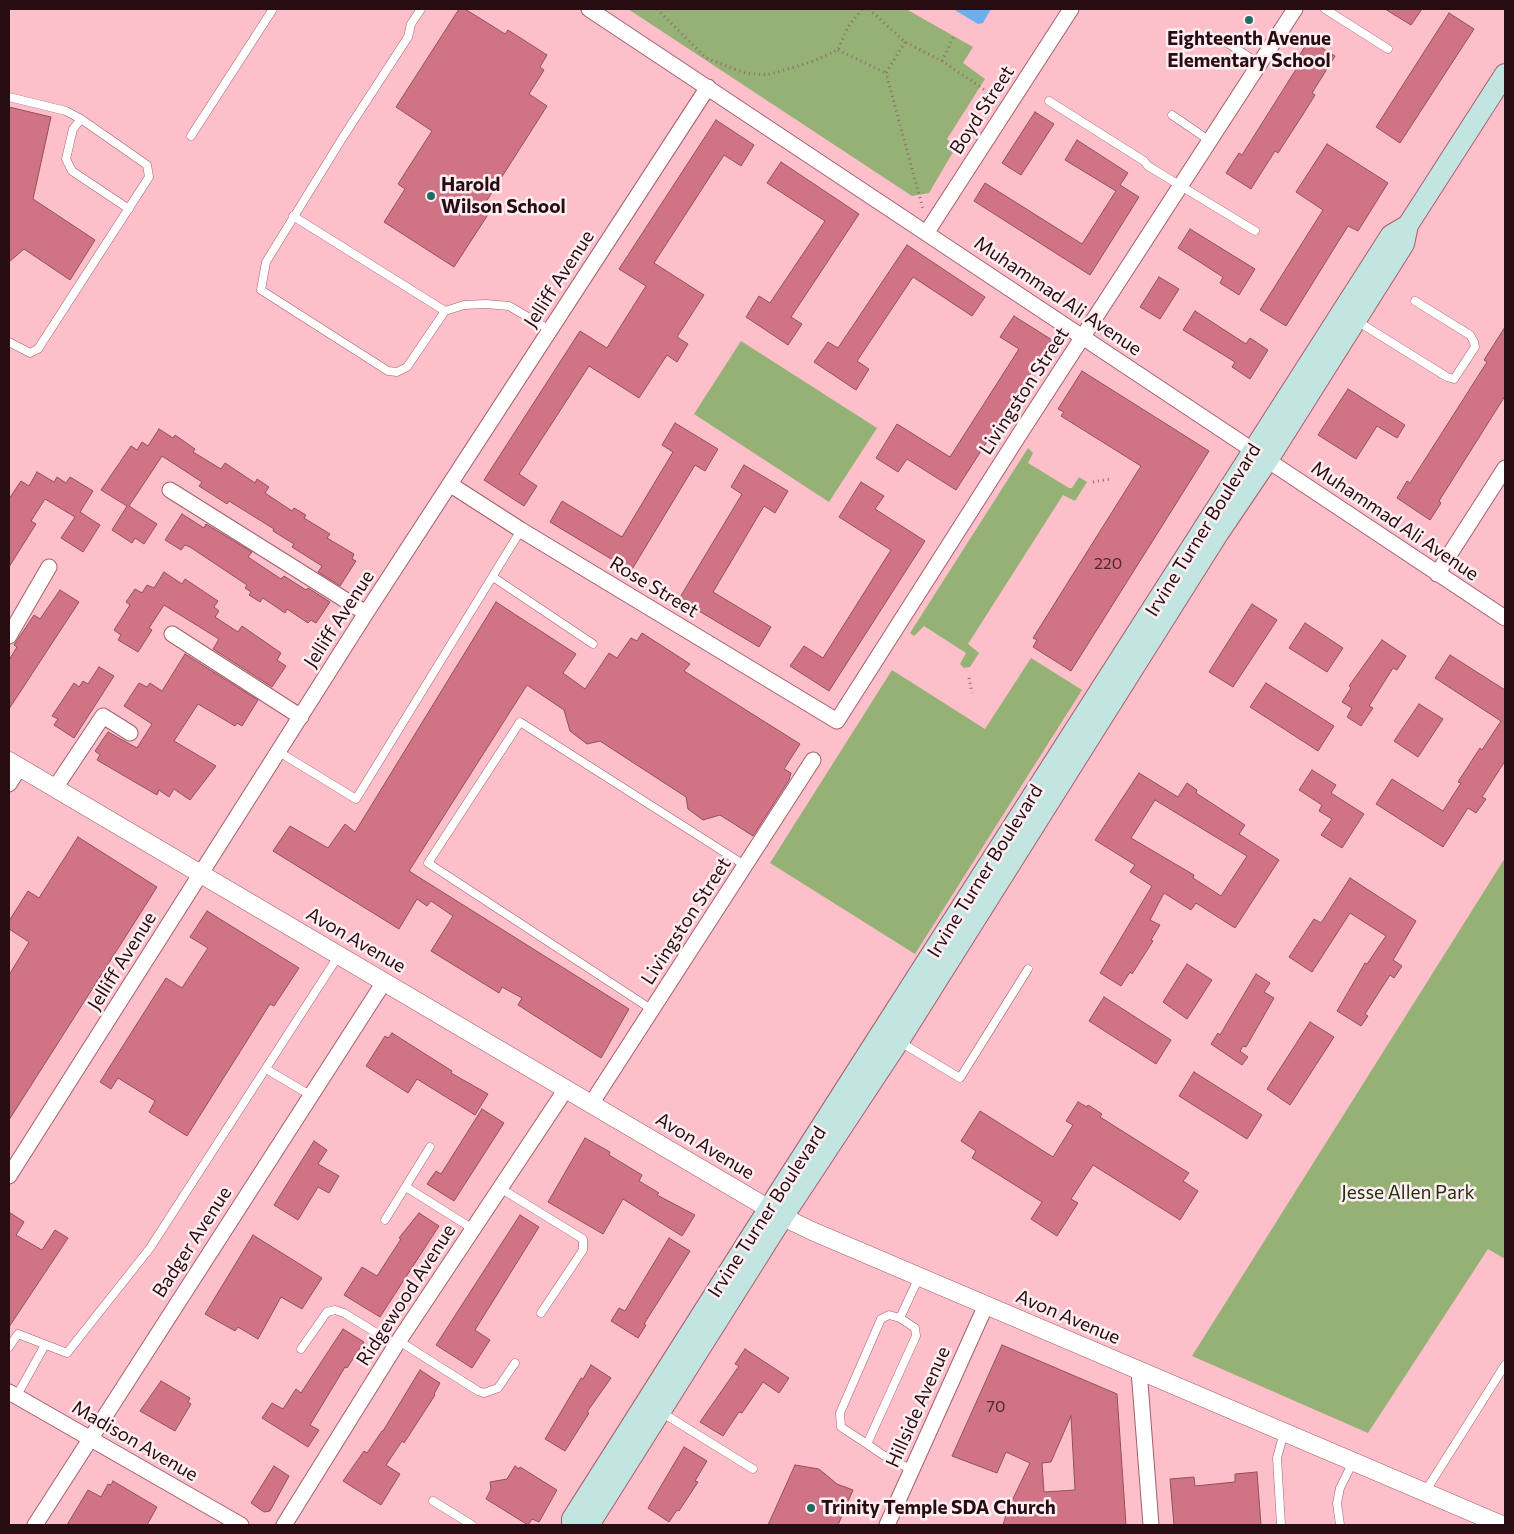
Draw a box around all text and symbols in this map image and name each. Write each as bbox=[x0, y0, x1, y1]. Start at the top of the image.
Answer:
marker: Eighteenth Avenue Elementary School bbox=[1243, 14, 1255, 26]
place label: Eighteenth Avenue Elementary School bbox=[1167, 28, 1331, 72]
street label: Boyd Street bbox=[945, 61, 1019, 159]
place label: Harold Wilson School bbox=[441, 174, 566, 218]
marker: Harold Wilson School bbox=[425, 190, 437, 202]
street label: Jelliff Avenue bbox=[519, 226, 599, 332]
street label: Muhammad Ali Avenue bbox=[970, 231, 1146, 361]
street label: Livingston Street bbox=[974, 323, 1074, 459]
street label: Irvine Turner Boulevard bbox=[1140, 439, 1266, 621]
street label: Muhammad Ali Avenue bbox=[1307, 456, 1483, 586]
street label: Rose Street bbox=[606, 552, 702, 622]
house number: 220 bbox=[1094, 554, 1122, 574]
street label: Jelliff Avenue bbox=[299, 566, 379, 672]
street label: Irvine Turner Boulevard bbox=[922, 780, 1048, 962]
street label: Livingston Street bbox=[636, 853, 736, 989]
street label: Avon Avenue bbox=[302, 902, 410, 978]
street label: Jelliff Avenue bbox=[83, 908, 161, 1014]
street label: Avon Avenue bbox=[652, 1108, 758, 1184]
street label: Irvine Turner Boulevard bbox=[703, 1122, 831, 1302]
street label: Badger Avenue bbox=[148, 1182, 236, 1302]
park label: Jesse Allen Park bbox=[1341, 1182, 1475, 1204]
street label: Ridgewood Avenue bbox=[352, 1220, 460, 1370]
street label: Avon Avenue bbox=[1012, 1285, 1124, 1349]
street label: Hillside Avenue bbox=[881, 1343, 955, 1471]
street label: Madison Avenue bbox=[68, 1396, 202, 1486]
house number: 70 bbox=[987, 1397, 1005, 1417]
place label: Trinity Temple SDA Church bbox=[821, 1497, 1056, 1519]
marker: Trinity Temple SDA Church bbox=[805, 1502, 817, 1514]

